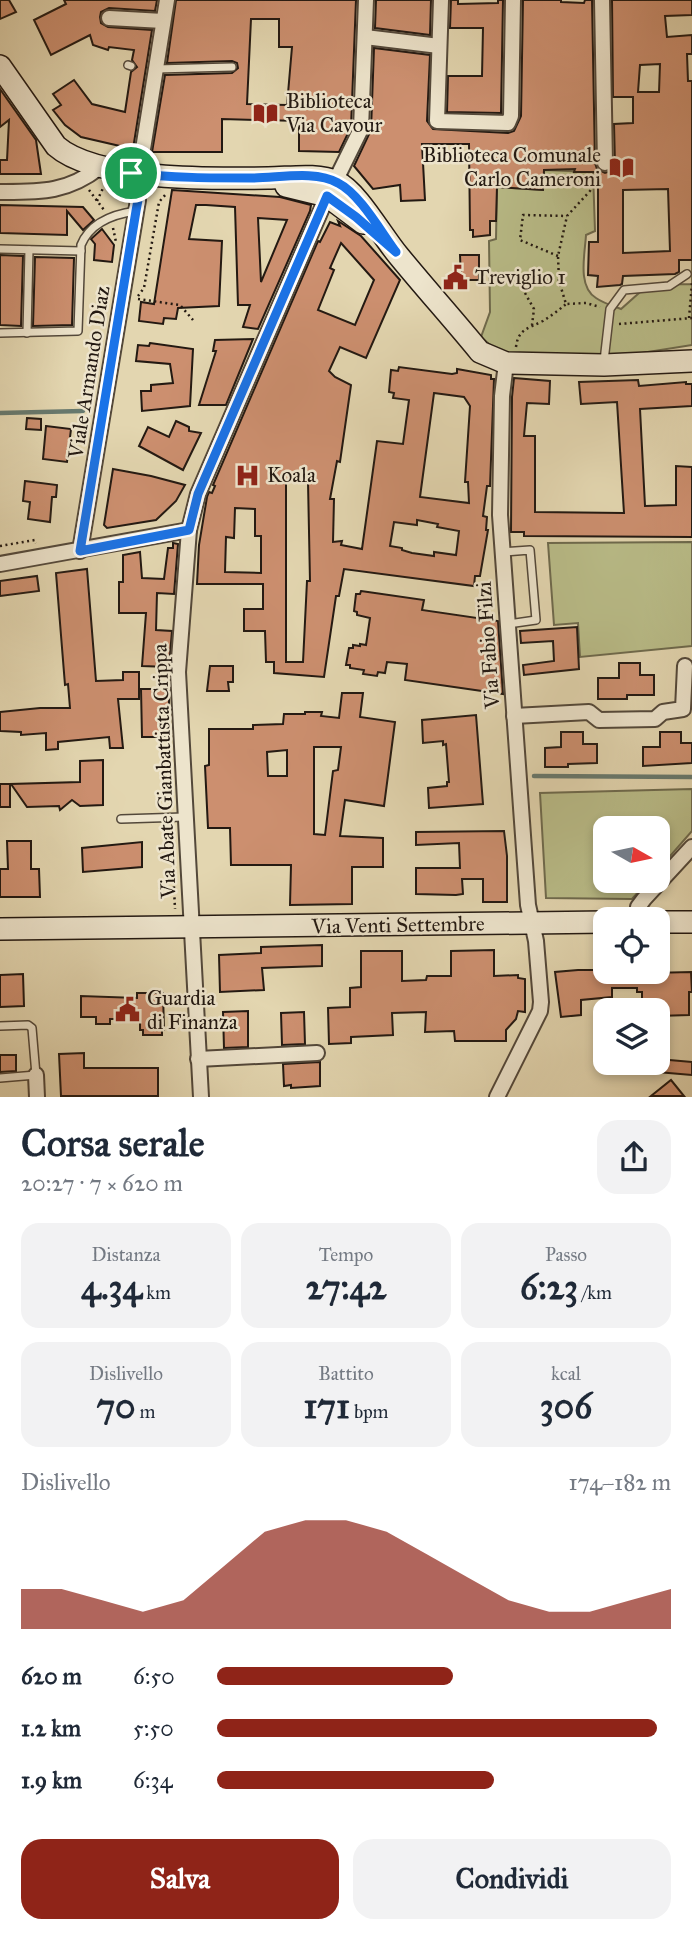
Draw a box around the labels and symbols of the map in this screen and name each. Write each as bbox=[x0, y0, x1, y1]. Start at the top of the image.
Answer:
place label: Biblioteca Via Cavour bbox=[285, 88, 383, 138]
library icon: Biblioteca Via Cavour bbox=[252, 99, 280, 127]
place label: Biblioteca Comunale Carlo Cameroni bbox=[423, 142, 601, 192]
pin bbox=[101, 143, 161, 203]
library icon: Biblioteca Comunale Carlo Cameroni bbox=[607, 153, 635, 181]
public building icon: Treviglio 1 bbox=[441, 263, 469, 291]
place label: Treviglio 1 bbox=[475, 264, 566, 290]
street label: Viale Armando Diaz bbox=[62, 283, 116, 461]
hospital icon: Koala bbox=[233, 461, 261, 489]
place label: Koala bbox=[267, 462, 316, 488]
street label: Via Fabio Filzi bbox=[471, 580, 505, 711]
street label: Via Abate Gianbattista Crippa bbox=[147, 643, 181, 900]
north arrow bbox=[593, 816, 670, 892]
street label: Via Venti Settembre bbox=[310, 910, 485, 940]
place label: Guardia di Finanza bbox=[147, 985, 238, 1035]
public building icon: Guardia di Finanza bbox=[113, 996, 141, 1024]

